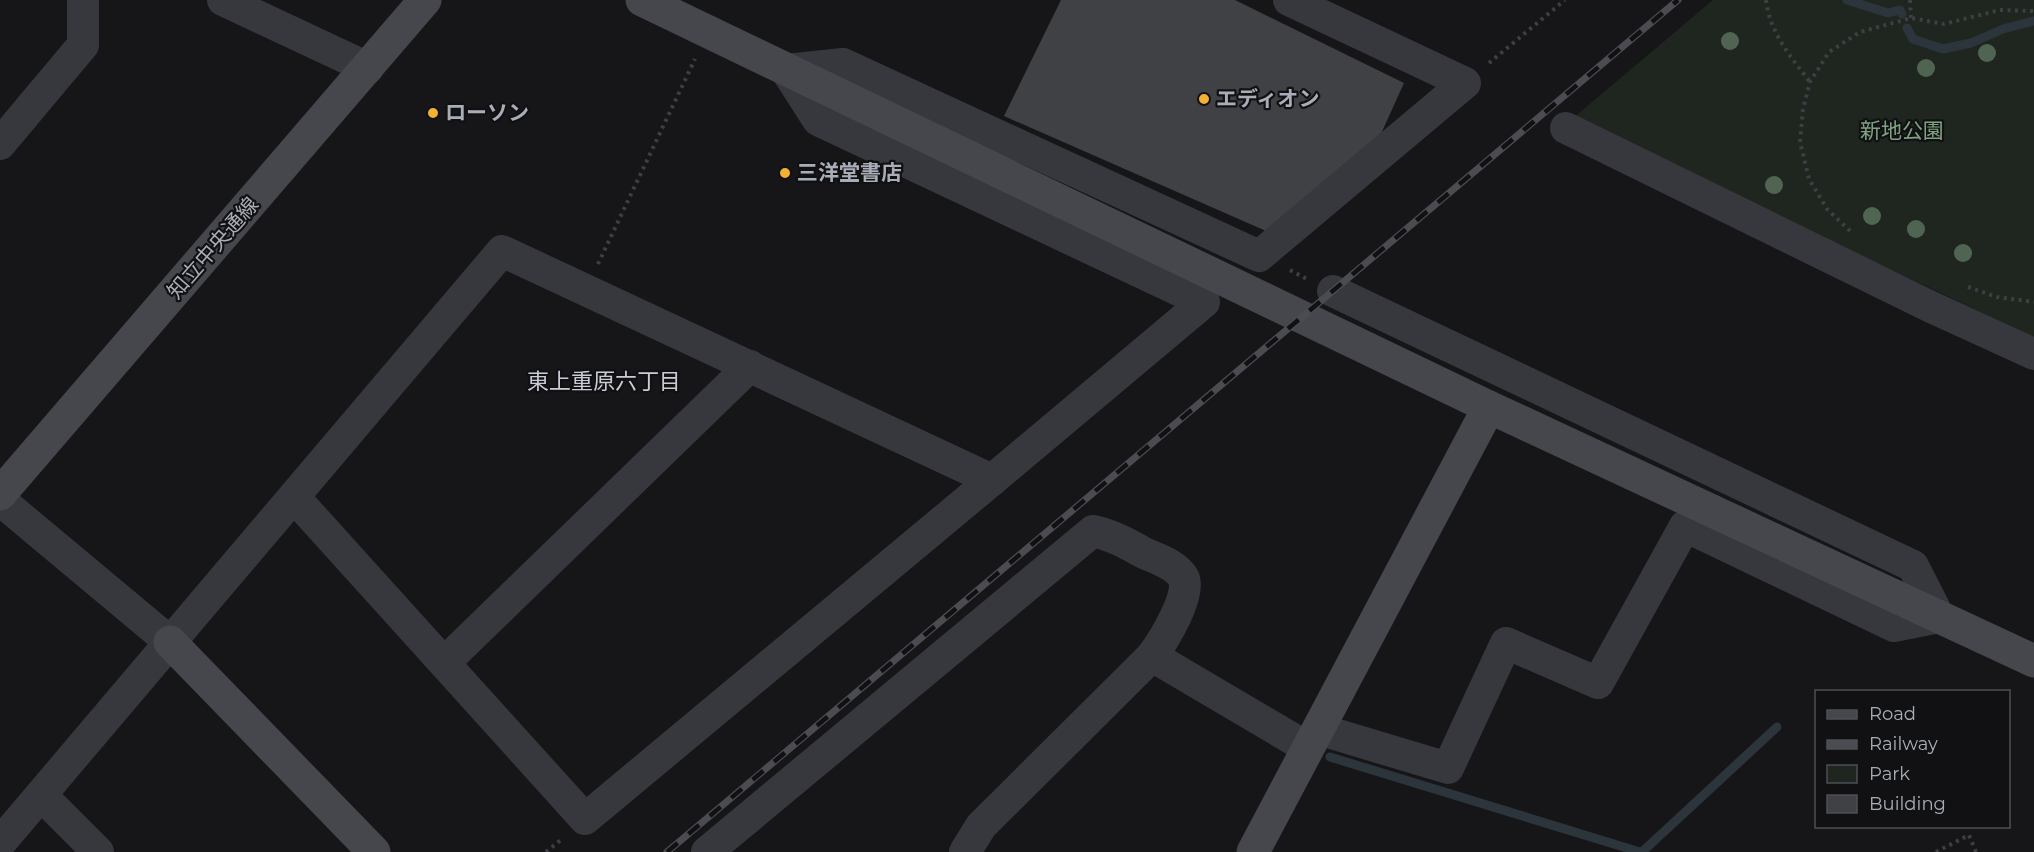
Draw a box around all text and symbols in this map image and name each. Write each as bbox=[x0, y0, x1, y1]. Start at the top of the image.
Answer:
place label: エディオン bbox=[1216, 86, 1320, 111]
marker: エディオン bbox=[1197, 92, 1211, 106]
place label: ローソン bbox=[445, 100, 529, 125]
marker: ローソン bbox=[426, 106, 440, 120]
park label: 新地公園 bbox=[1860, 118, 1944, 143]
place label: 三洋堂書店 bbox=[797, 160, 902, 185]
marker: 三洋堂書店 bbox=[778, 166, 792, 180]
street label: 知立中央通線 bbox=[162, 192, 263, 303]
district label: 東上重原六丁目 bbox=[527, 368, 681, 395]
legend bbox=[1815, 690, 2010, 828]
text: Road bbox=[1869, 703, 1916, 725]
text: Railway bbox=[1869, 733, 1938, 755]
text: Park bbox=[1869, 763, 1910, 785]
text: Building bbox=[1869, 793, 1946, 815]

